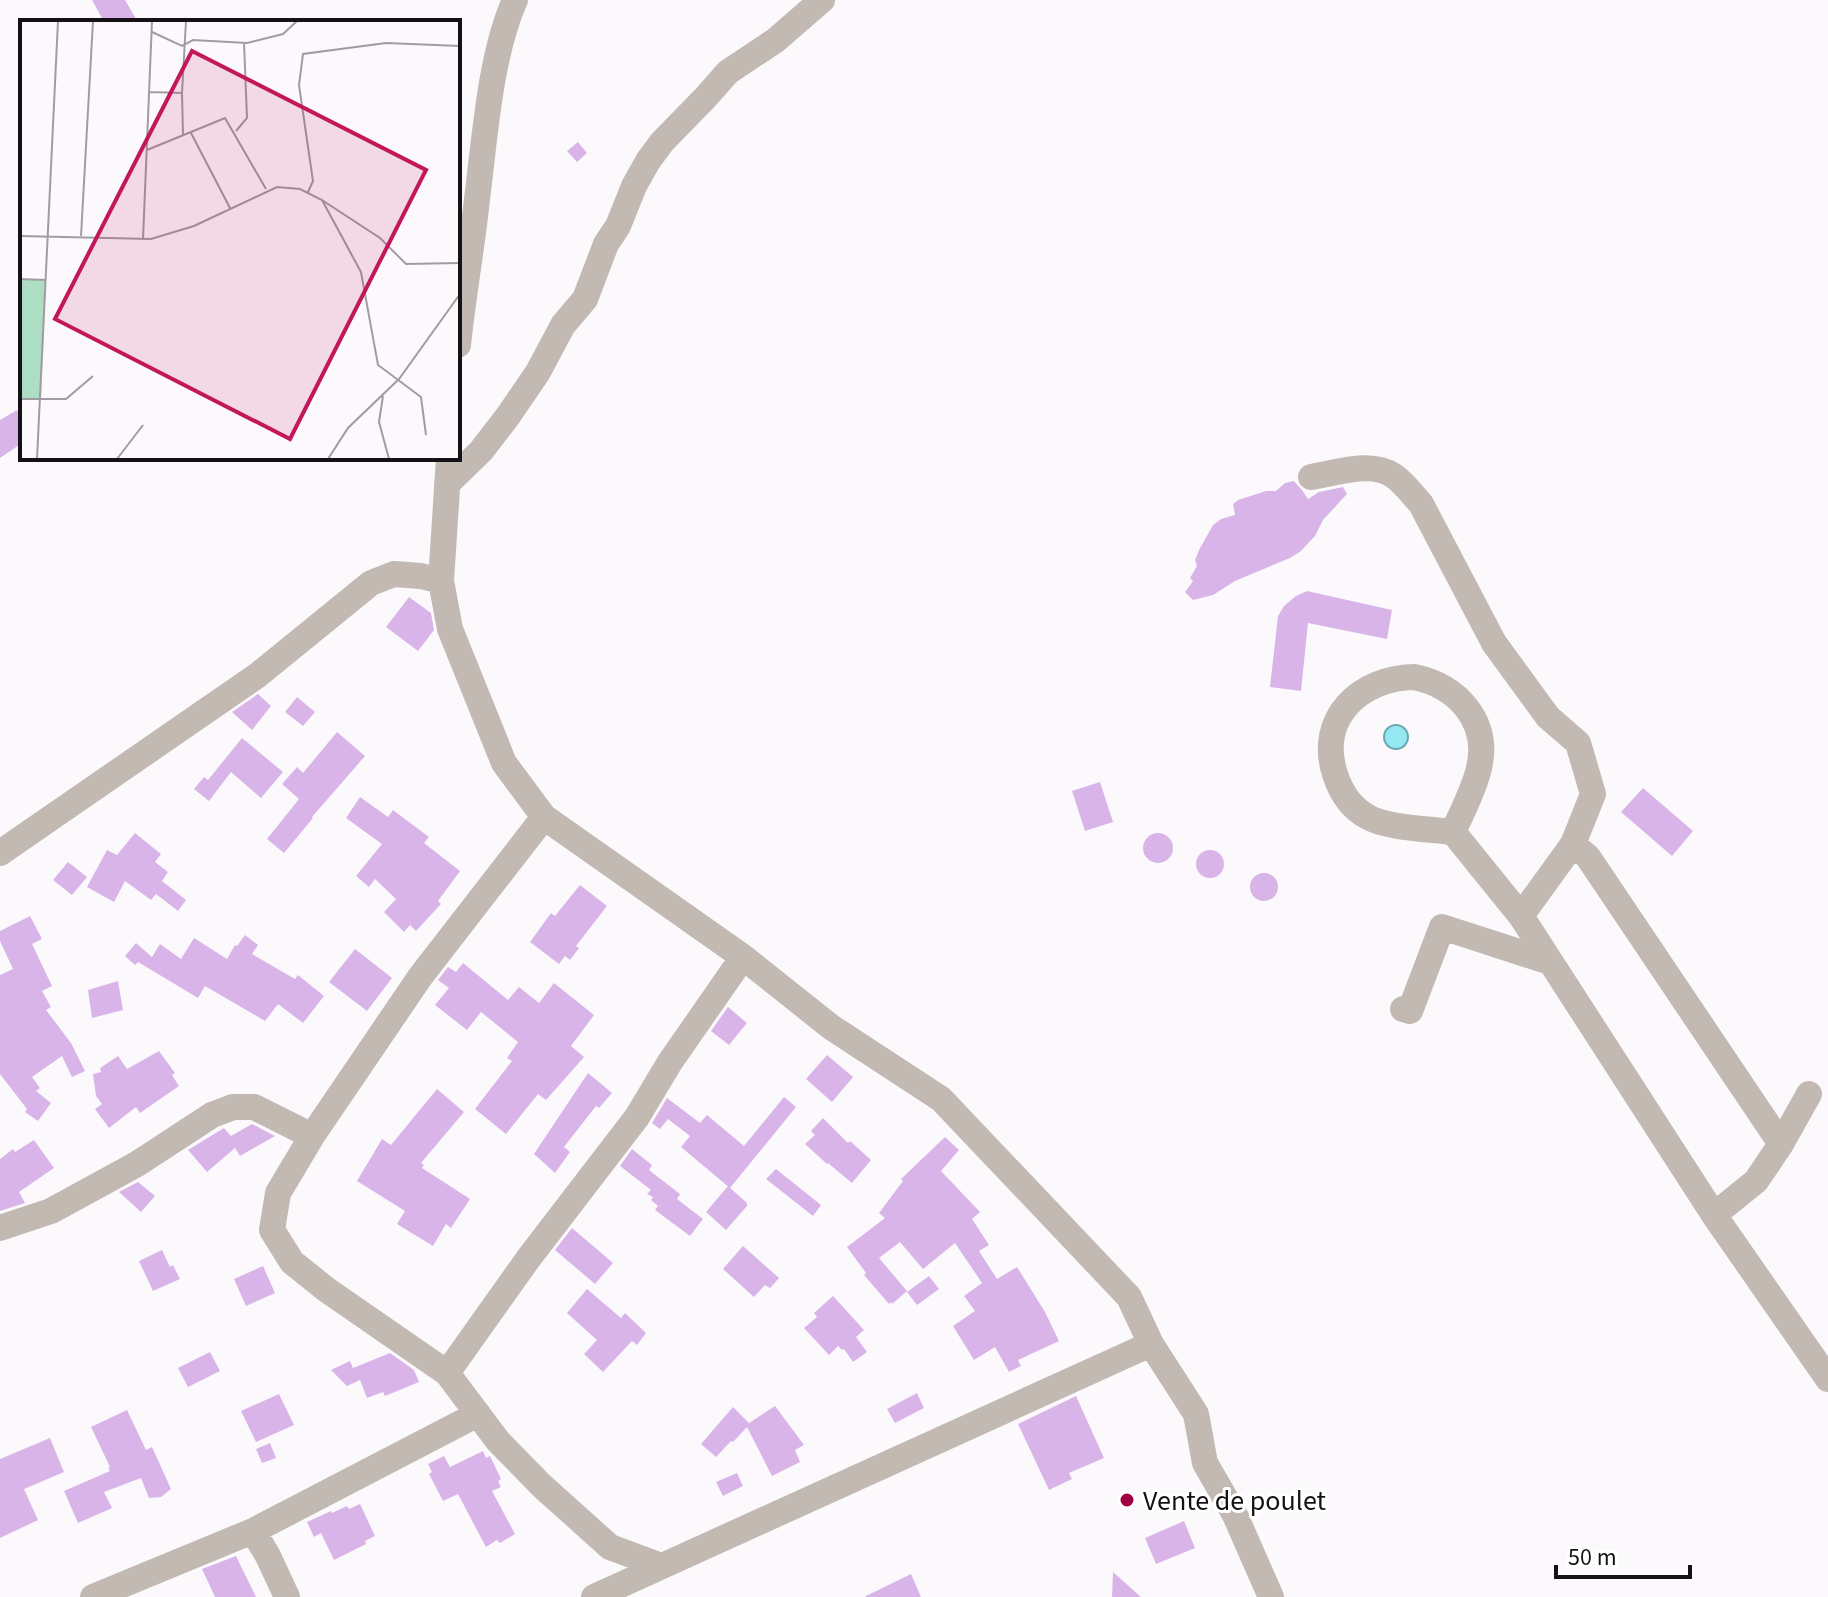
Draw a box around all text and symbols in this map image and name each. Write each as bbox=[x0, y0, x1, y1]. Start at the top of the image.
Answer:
inset map bbox=[20, 20, 460, 460]
place label: Vente de poulet bbox=[1143, 1481, 1326, 1521]
marker: Vente de poulet bbox=[1118, 1491, 1136, 1509]
scale bar bbox=[1556, 1529, 1690, 1579]
text: 50 m bbox=[1568, 1540, 1617, 1575]

